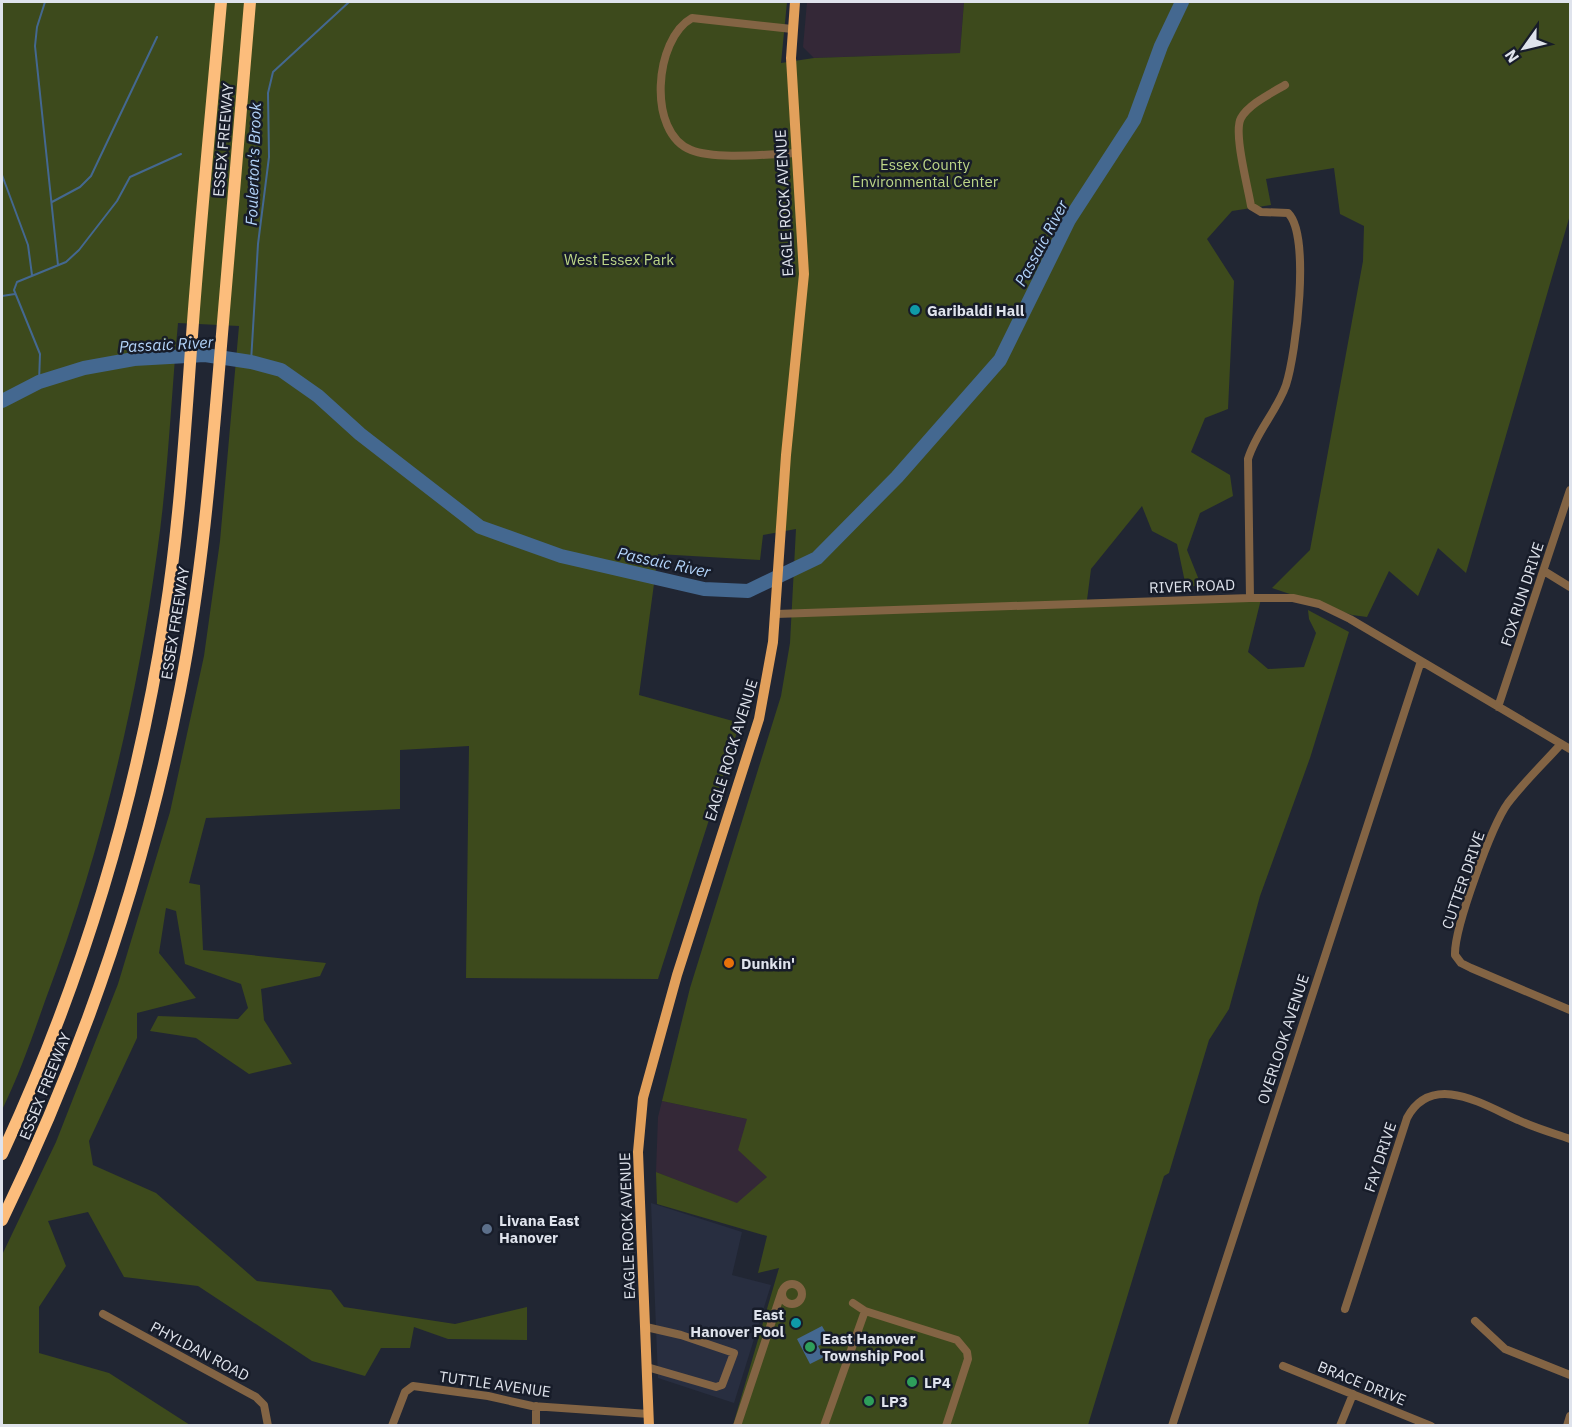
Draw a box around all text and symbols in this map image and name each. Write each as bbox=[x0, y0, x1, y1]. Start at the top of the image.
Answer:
north arrow bbox=[1494, 18, 1554, 78]
text: N bbox=[1500, 46, 1523, 67]
street label: ESSEX FREEWAY bbox=[209, 82, 237, 198]
water label: Foulerton's Brook bbox=[241, 101, 265, 226]
street label: EAGLE ROCK AVENUE bbox=[771, 129, 797, 277]
park label: Essex County Environmental Center bbox=[852, 155, 999, 191]
water label: Passaic River bbox=[1010, 196, 1073, 289]
park label: West Essex Park bbox=[564, 250, 674, 269]
place label: Garibaldi Hall bbox=[927, 301, 1025, 320]
marker: Garibaldi Hall bbox=[908, 303, 922, 317]
water label: Passaic River bbox=[118, 331, 215, 356]
street label: FOX RUN DRIVE bbox=[1496, 539, 1548, 649]
water label: Passaic River bbox=[616, 542, 713, 582]
street label: ESSEX FREEWAY bbox=[157, 565, 193, 681]
street label: RIVER ROAD bbox=[1149, 575, 1235, 597]
street label: EAGLE ROCK AVENUE bbox=[700, 677, 762, 823]
street label: CUTTER DRIVE bbox=[1437, 828, 1489, 932]
place label: Dunkin' bbox=[741, 954, 795, 973]
marker: Dunkin' bbox=[722, 956, 736, 970]
street label: OVERLOOK AVENUE bbox=[1253, 972, 1313, 1106]
street label: ESSEX FREEWAY bbox=[15, 1030, 75, 1142]
street label: FAY DRIVE bbox=[1360, 1120, 1400, 1194]
street label: EAGLE ROCK AVENUE bbox=[615, 1152, 639, 1300]
place label: Livana East Hanover bbox=[499, 1211, 580, 1247]
marker: Livana East Hanover bbox=[480, 1222, 494, 1236]
place label: East Hanover Pool bbox=[690, 1305, 784, 1341]
marker: East Hanover Pool bbox=[789, 1316, 803, 1330]
street label: PHYLDAN ROAD bbox=[147, 1317, 253, 1385]
place label: East Hanover Township Pool bbox=[822, 1329, 925, 1365]
marker: East Hanover Township Pool bbox=[803, 1340, 817, 1354]
street label: BRACE DRIVE bbox=[1315, 1357, 1409, 1409]
street label: TUTTLE AVENUE bbox=[438, 1367, 552, 1401]
place label: LP4 bbox=[924, 1373, 951, 1392]
marker: LP4 bbox=[905, 1375, 919, 1389]
place label: LP3 bbox=[881, 1392, 908, 1411]
marker: LP3 bbox=[862, 1394, 876, 1408]

